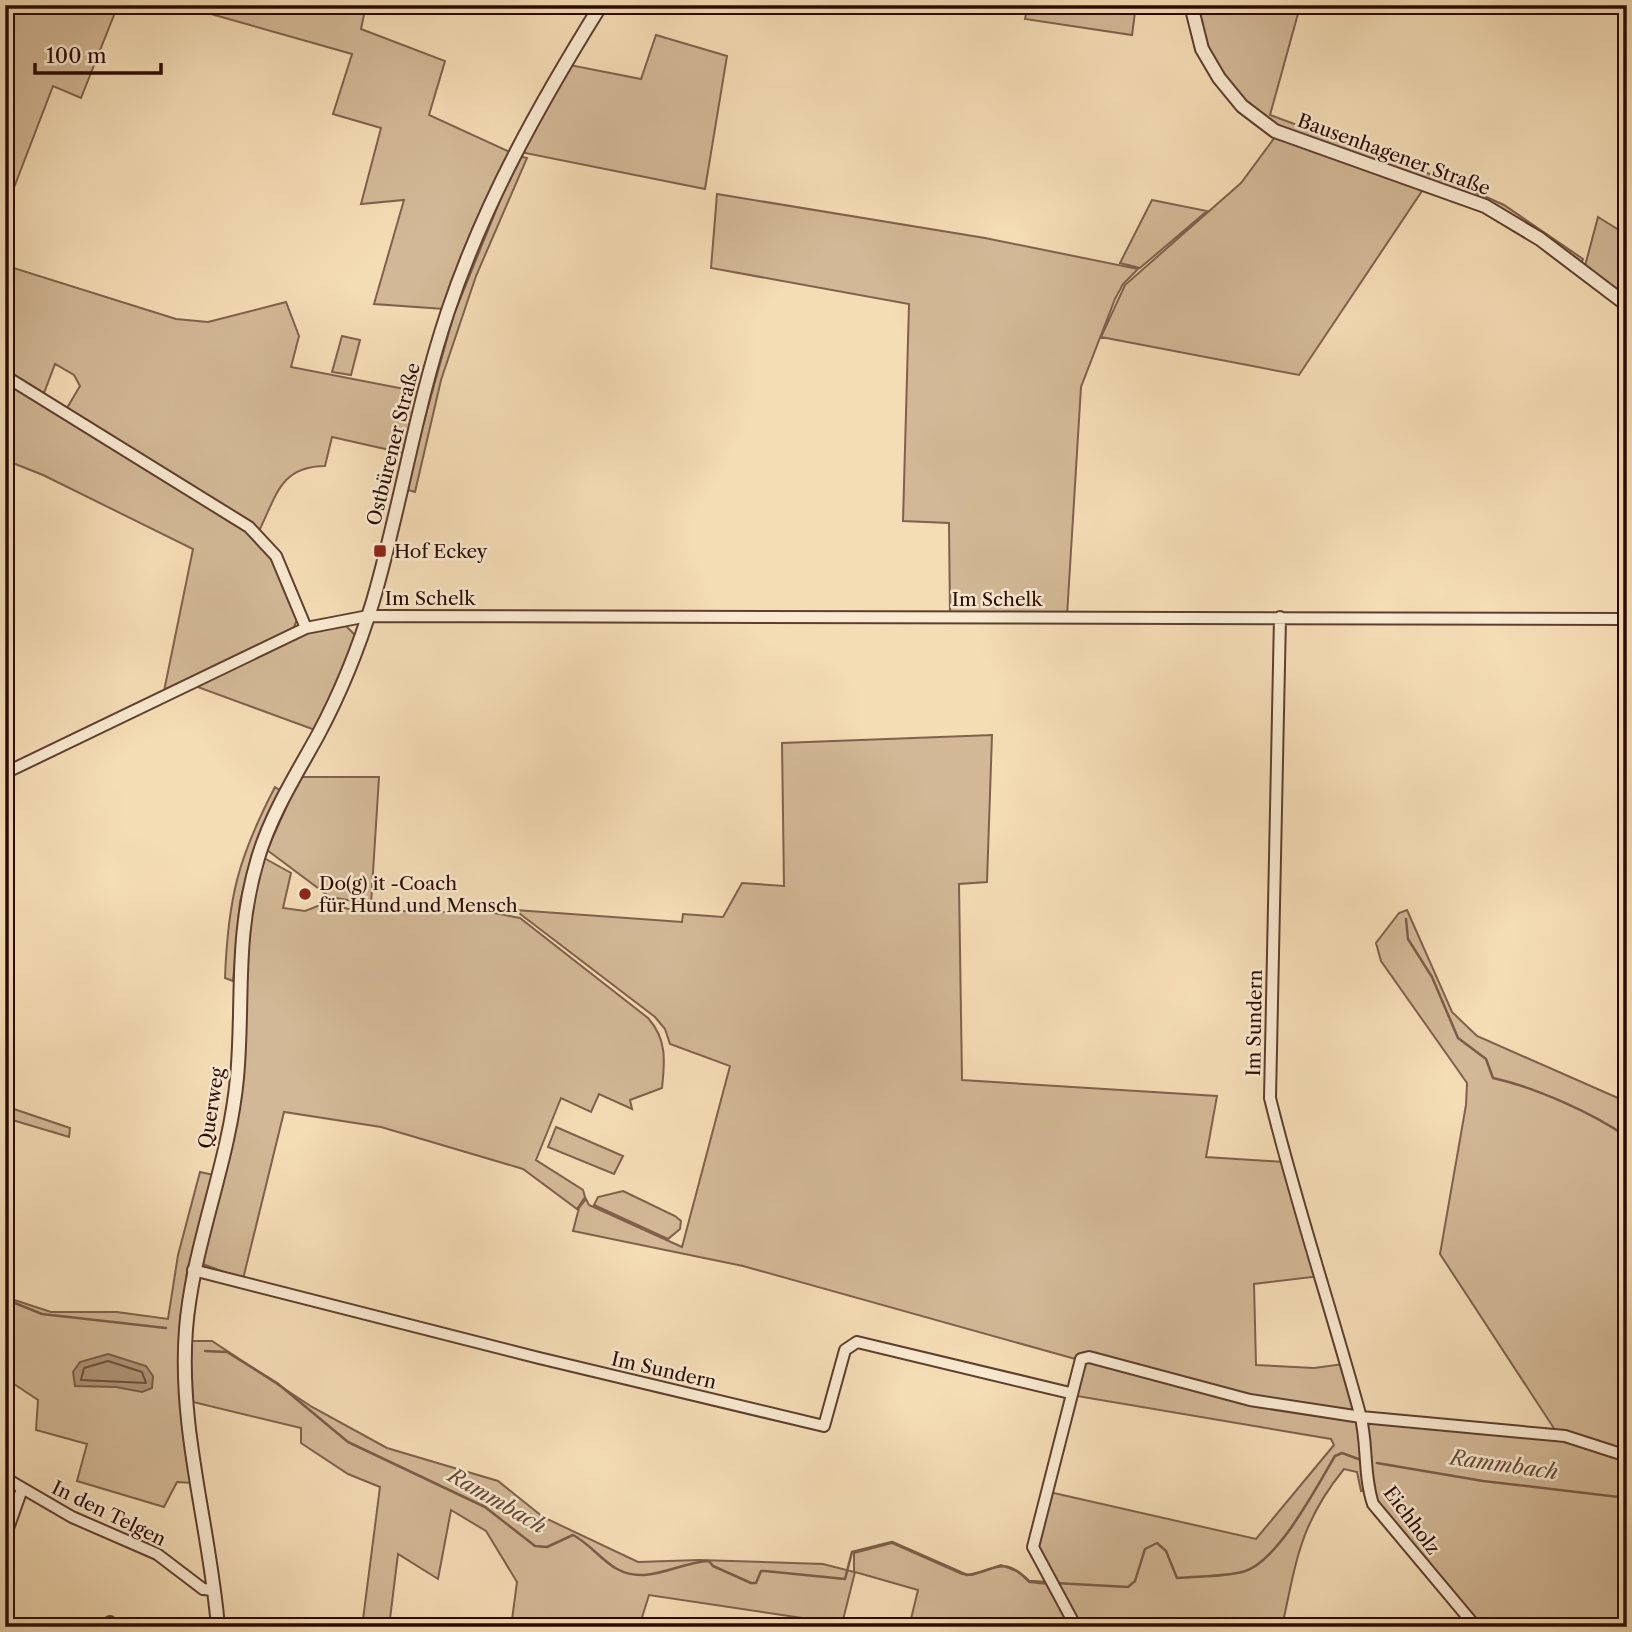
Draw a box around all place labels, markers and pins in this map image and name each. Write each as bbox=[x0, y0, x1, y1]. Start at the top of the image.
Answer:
place label: Hof Eckey bbox=[394, 540, 488, 563]
marker: Hof Eckey bbox=[372, 543, 388, 559]
place label: Do(g) it -Coach für Hund und Mensch bbox=[319, 872, 518, 917]
marker: Do(g) it -Coach für Hund und Mensch bbox=[297, 886, 313, 902]

